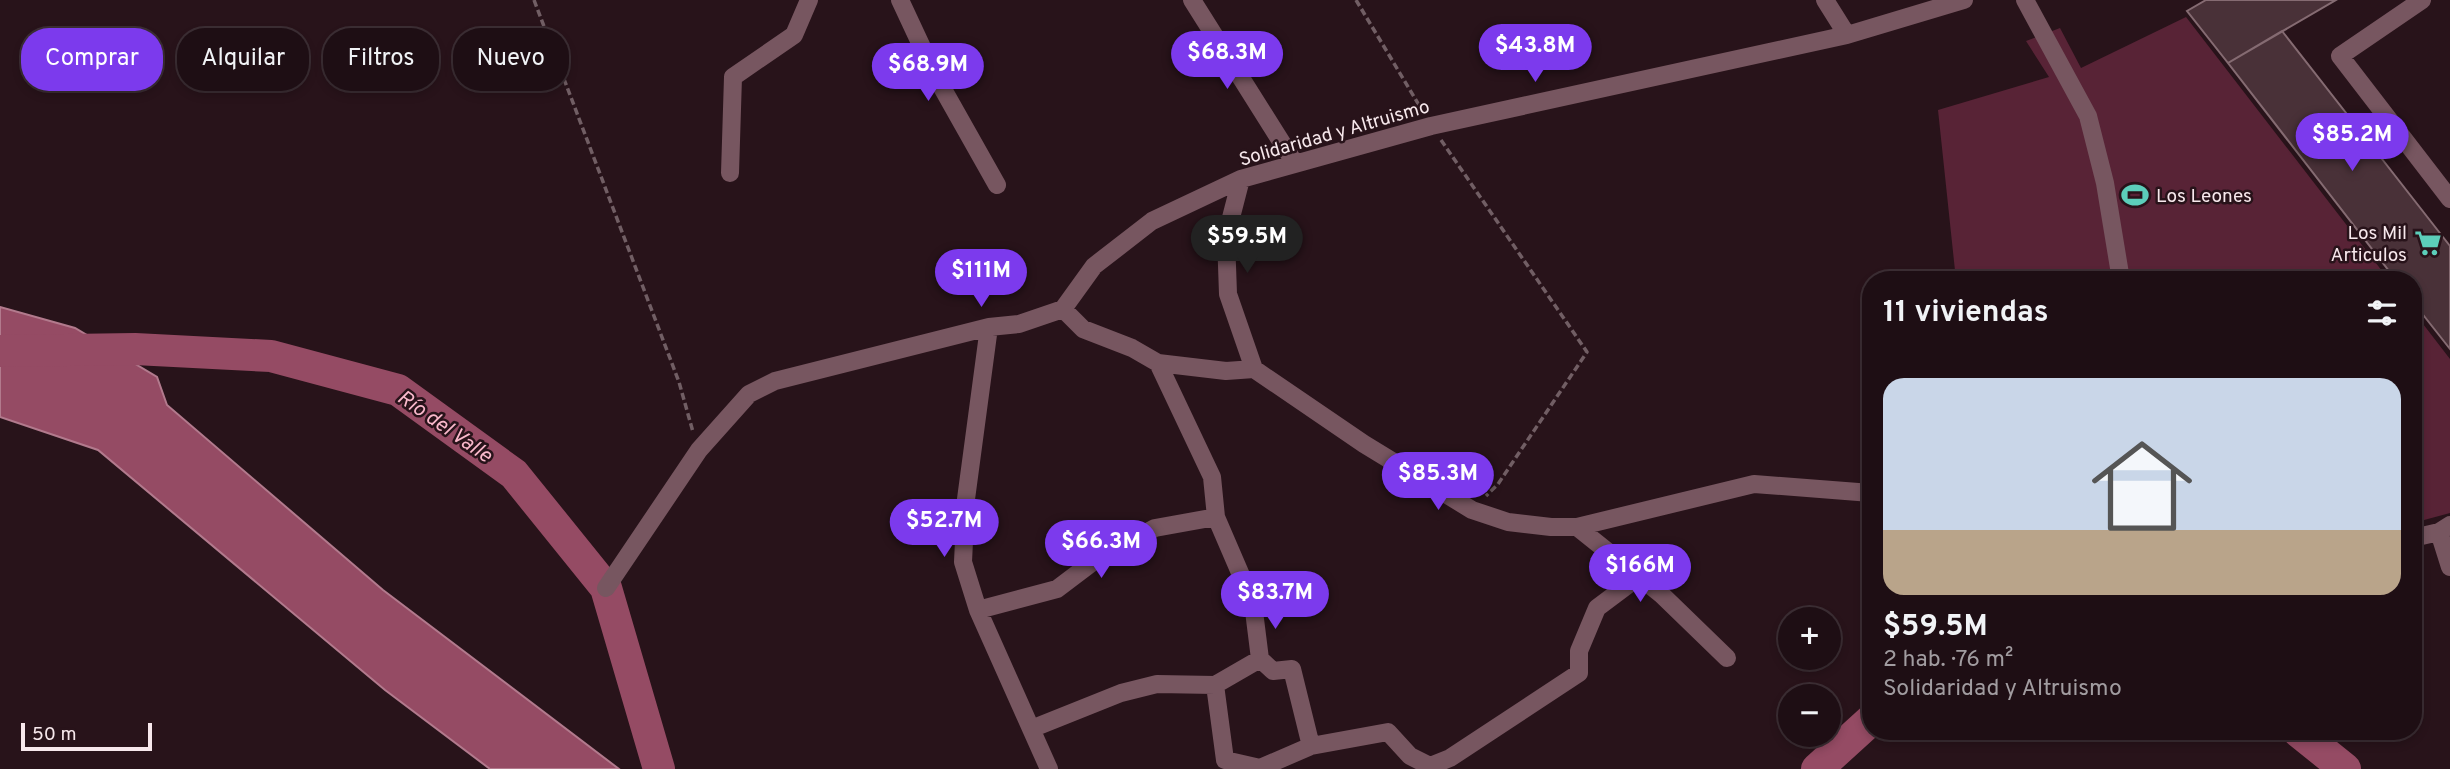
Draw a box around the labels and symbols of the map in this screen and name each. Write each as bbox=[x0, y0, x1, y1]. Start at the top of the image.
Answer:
pin: $43.8M bbox=[1478, 24, 1592, 84]
pin: $68.3M bbox=[1170, 32, 1284, 91]
pin: $68.9M bbox=[871, 43, 985, 103]
street label: Solidaridad y Altruismo bbox=[1236, 95, 1433, 173]
pin: $85.2M bbox=[2295, 114, 2409, 173]
sports icon: Los Leones bbox=[2120, 180, 2150, 210]
place label: Los Leones bbox=[2156, 185, 2252, 209]
pin: $59.5M bbox=[1190, 216, 1304, 275]
place label: Los Mil Articulos bbox=[2330, 222, 2407, 268]
supermarket icon: Los Mil Articulos bbox=[2413, 228, 2443, 258]
pin: $111M bbox=[932, 250, 1030, 309]
water label: Río del Valle bbox=[391, 385, 498, 470]
pin: $85.3M bbox=[1381, 452, 1495, 512]
pin: $52.7M bbox=[887, 500, 1001, 559]
pin: $66.3M bbox=[1044, 520, 1158, 580]
pin: $166M bbox=[1591, 544, 1689, 604]
pin: $83.7M bbox=[1218, 572, 1332, 631]
scale bar bbox=[21, 720, 152, 752]

